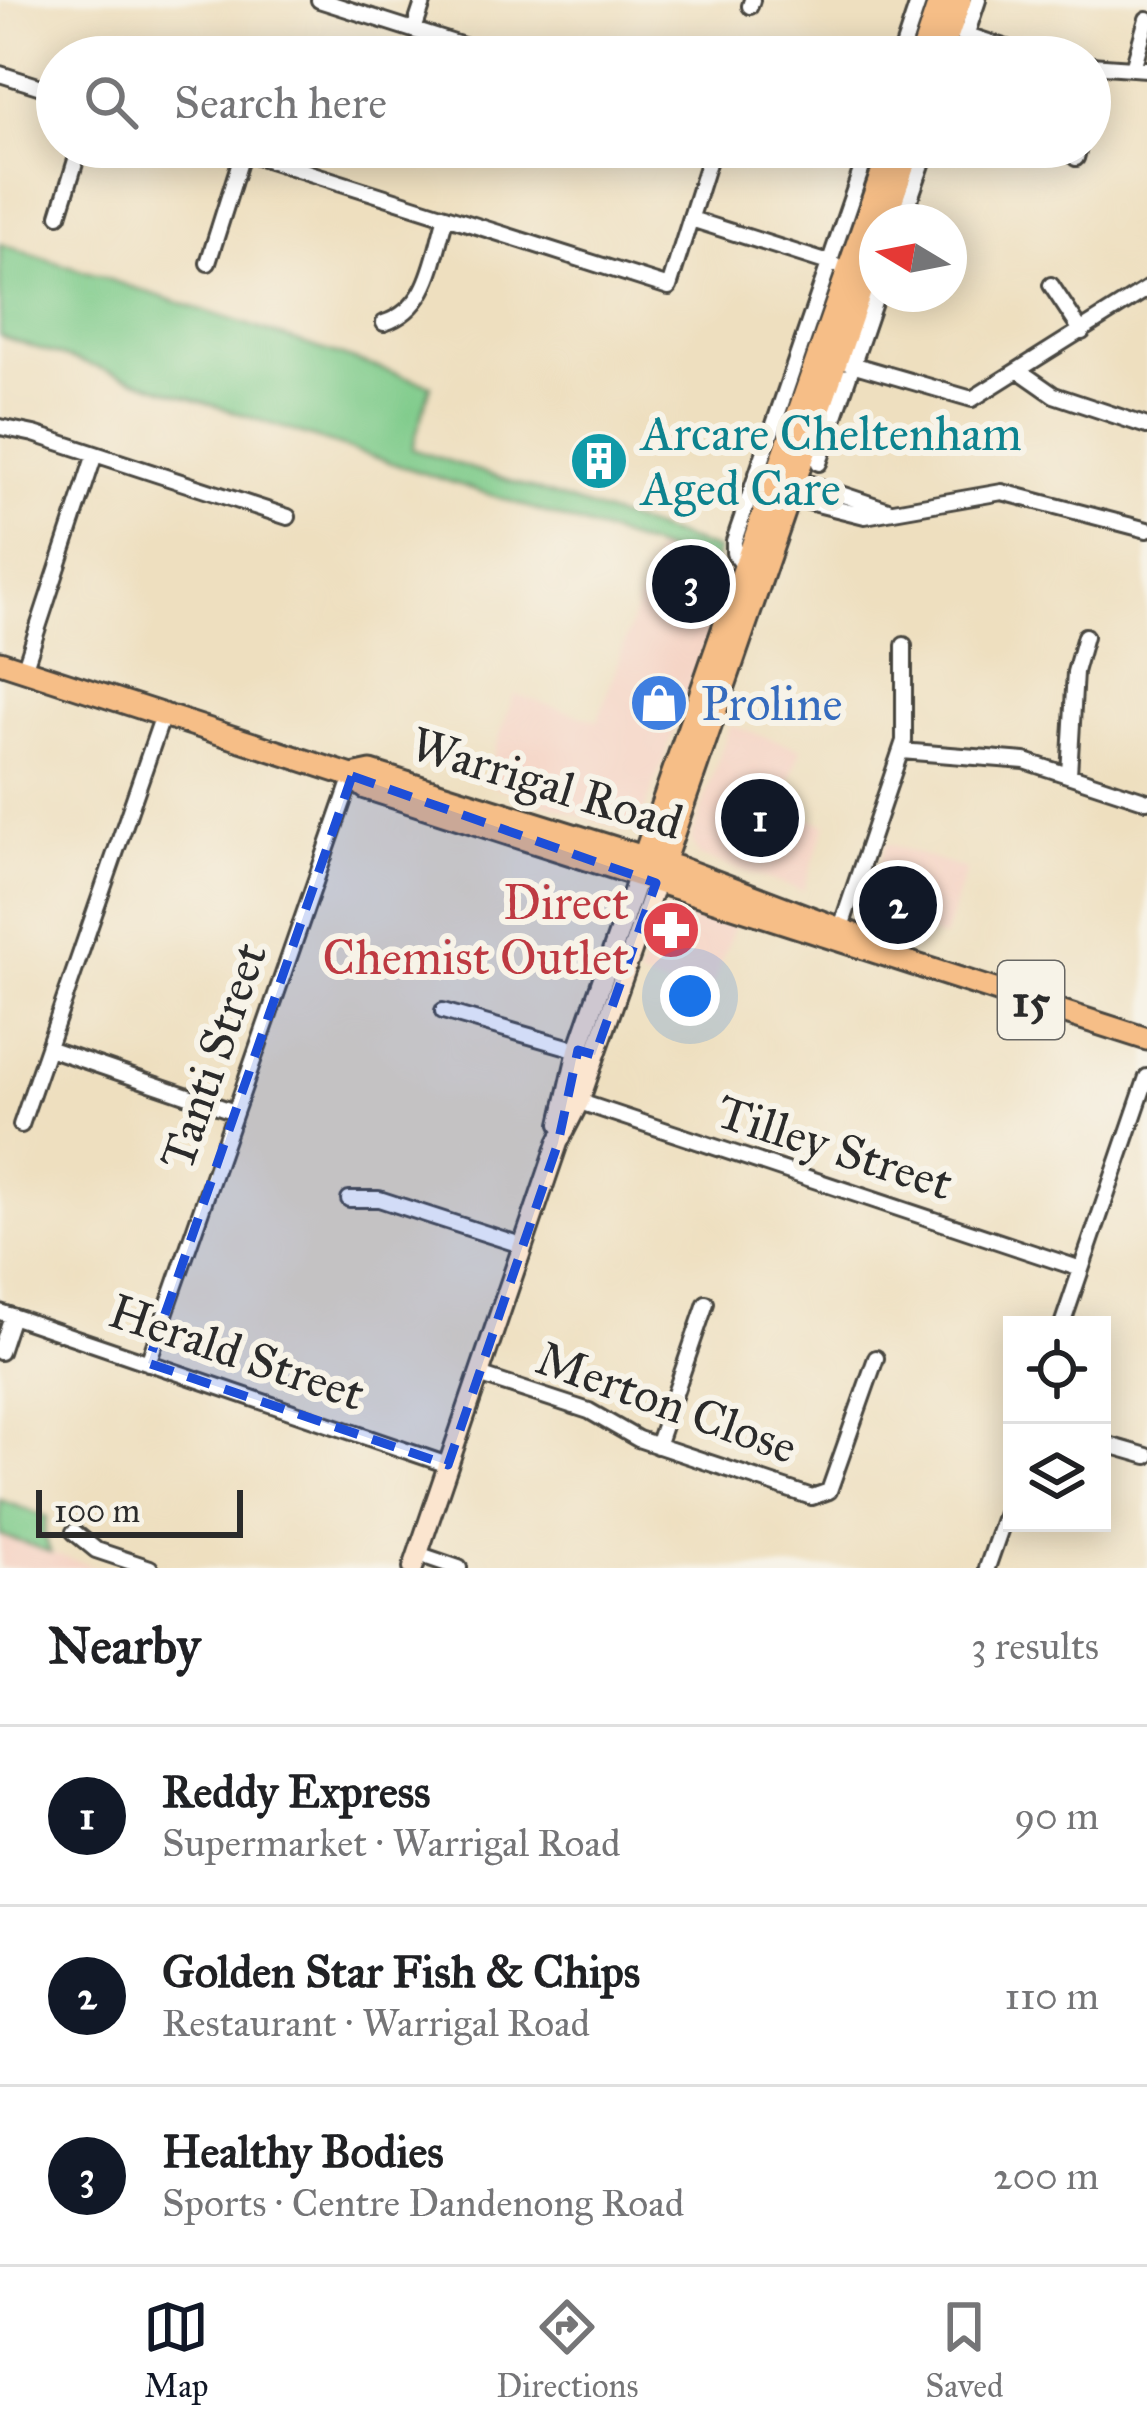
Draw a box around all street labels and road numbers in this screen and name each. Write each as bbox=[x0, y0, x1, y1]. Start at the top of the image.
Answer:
street label: Warrigal Road bbox=[404, 714, 690, 852]
street label: Tanti Street bbox=[147, 935, 279, 1177]
road number: 15 bbox=[998, 961, 1064, 1039]
street label: Tilley Street bbox=[710, 1081, 960, 1213]
street label: Herald Street bbox=[102, 1281, 372, 1423]
street label: Merton Close bbox=[529, 1328, 805, 1476]

